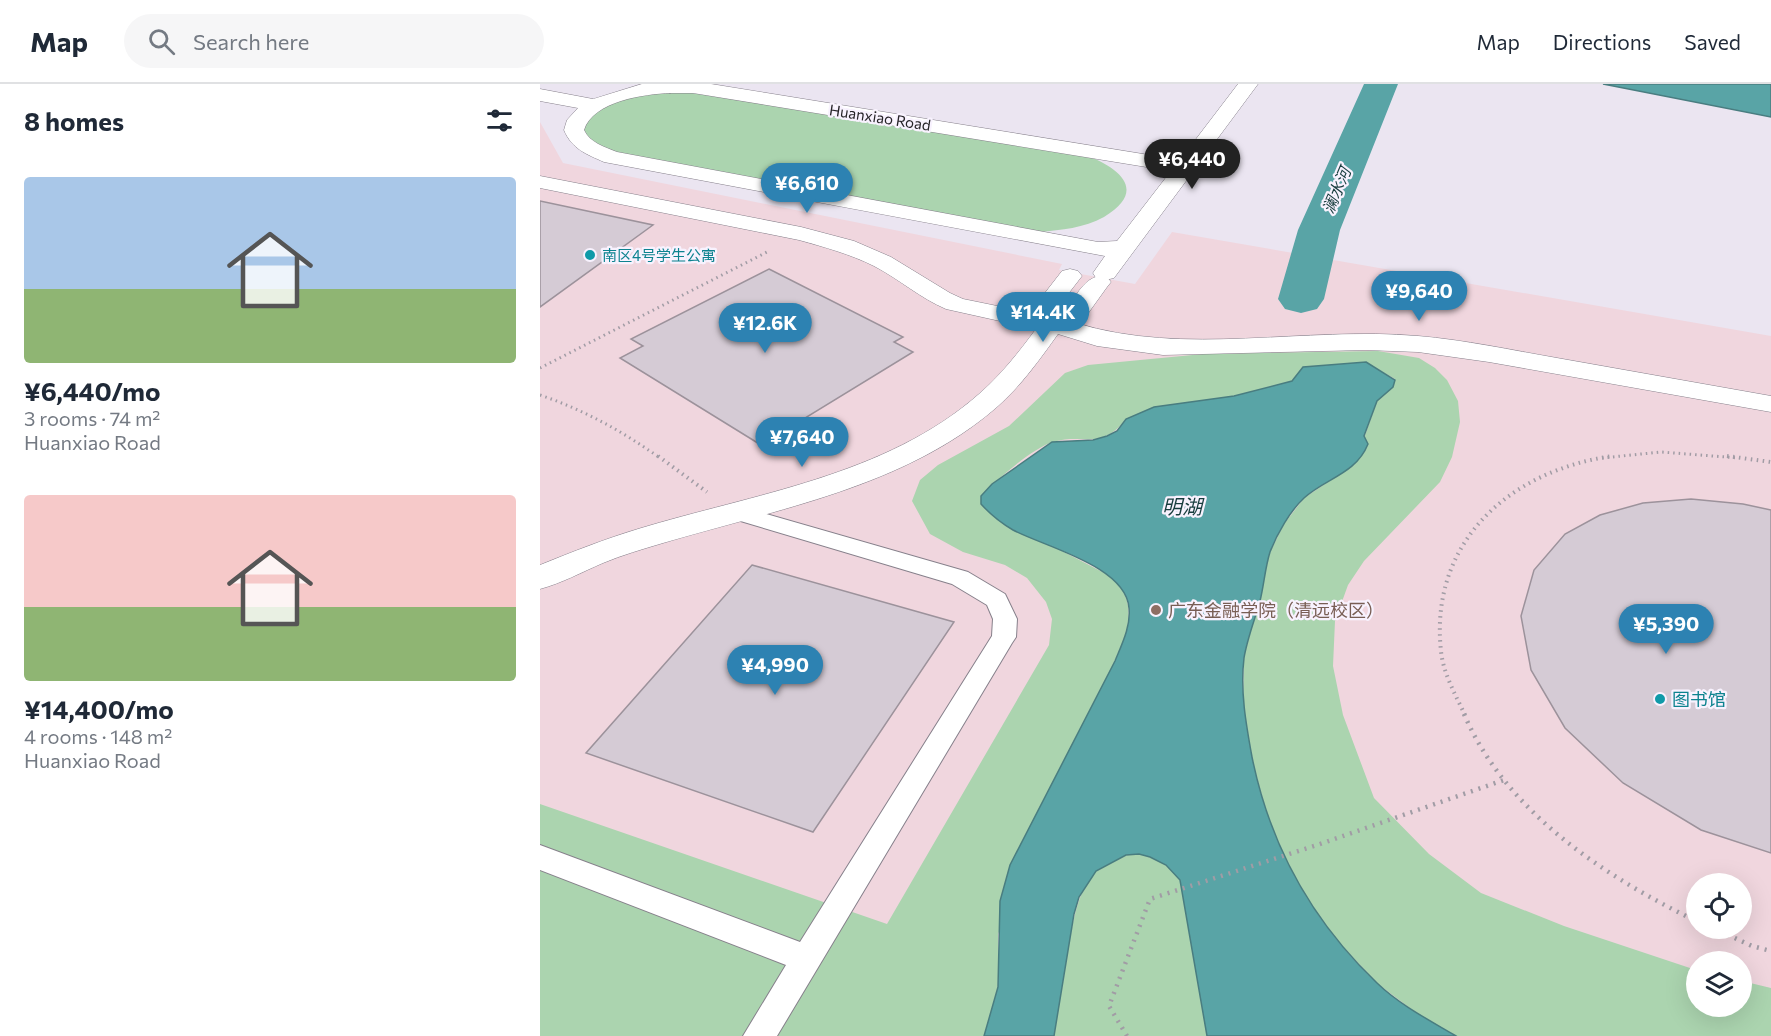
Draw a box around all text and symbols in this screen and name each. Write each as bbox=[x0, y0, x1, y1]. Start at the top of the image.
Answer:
search box bbox=[124, 14, 544, 68]
text: Map bbox=[30, 24, 88, 58]
icon: search bbox=[145, 25, 178, 58]
text: Search here bbox=[193, 28, 309, 55]
text: Map bbox=[1477, 29, 1520, 54]
text: Directions bbox=[1553, 29, 1651, 54]
text: Saved bbox=[1684, 29, 1741, 54]
street label: Huanxiao Road bbox=[828, 100, 932, 134]
icon: filters bbox=[483, 104, 516, 137]
text: 8 homes bbox=[24, 105, 124, 136]
pin: ¥6,440 bbox=[1143, 139, 1241, 190]
text: ¥6,440 bbox=[1158, 146, 1226, 170]
water label: 澜水河 bbox=[1318, 161, 1355, 216]
pin: ¥6,610 bbox=[758, 163, 856, 214]
text: ¥6,610 bbox=[775, 170, 839, 194]
icon: home bbox=[216, 216, 324, 324]
place label: 南区4号学生公寓 bbox=[602, 246, 716, 264]
marker: 南区4号学生公寓 bbox=[583, 248, 597, 262]
pin: ¥9,640 bbox=[1370, 271, 1468, 322]
text: ¥9,640 bbox=[1385, 278, 1453, 302]
pin: ¥14.4K bbox=[994, 292, 1092, 343]
text: ¥14.4K bbox=[1010, 299, 1076, 323]
pin: ¥12.6K bbox=[716, 303, 814, 354]
text: ¥12.6K bbox=[733, 310, 797, 334]
text: ¥6,440/mo bbox=[24, 375, 160, 406]
text: 3 rooms · 74 m² bbox=[24, 406, 160, 430]
pin: ¥7,640 bbox=[753, 417, 851, 468]
text: ¥7,640 bbox=[769, 424, 835, 448]
text: Huanxiao Road bbox=[24, 430, 161, 454]
water label: 明湖 bbox=[1162, 494, 1205, 518]
icon: home bbox=[216, 534, 324, 642]
place label: 广东金融学院（清远校区） bbox=[1168, 599, 1384, 621]
marker: 广东金融学院（清远校区） bbox=[1149, 603, 1163, 617]
pin: ¥5,390 bbox=[1617, 604, 1715, 655]
text: ¥5,390 bbox=[1633, 611, 1699, 635]
pin: ¥4,990 bbox=[726, 645, 824, 696]
text: ¥4,990 bbox=[741, 652, 809, 676]
place label: 图书馆 bbox=[1672, 688, 1726, 710]
marker: 图书馆 bbox=[1653, 692, 1667, 706]
text: ¥14,400/mo bbox=[24, 693, 174, 724]
text: 4 rooms · 148 m² bbox=[24, 724, 172, 748]
text: Huanxiao Road bbox=[24, 748, 161, 772]
map controls bbox=[1686, 873, 1752, 1017]
button: locate bbox=[1686, 873, 1752, 939]
button: layers bbox=[1686, 951, 1752, 1017]

